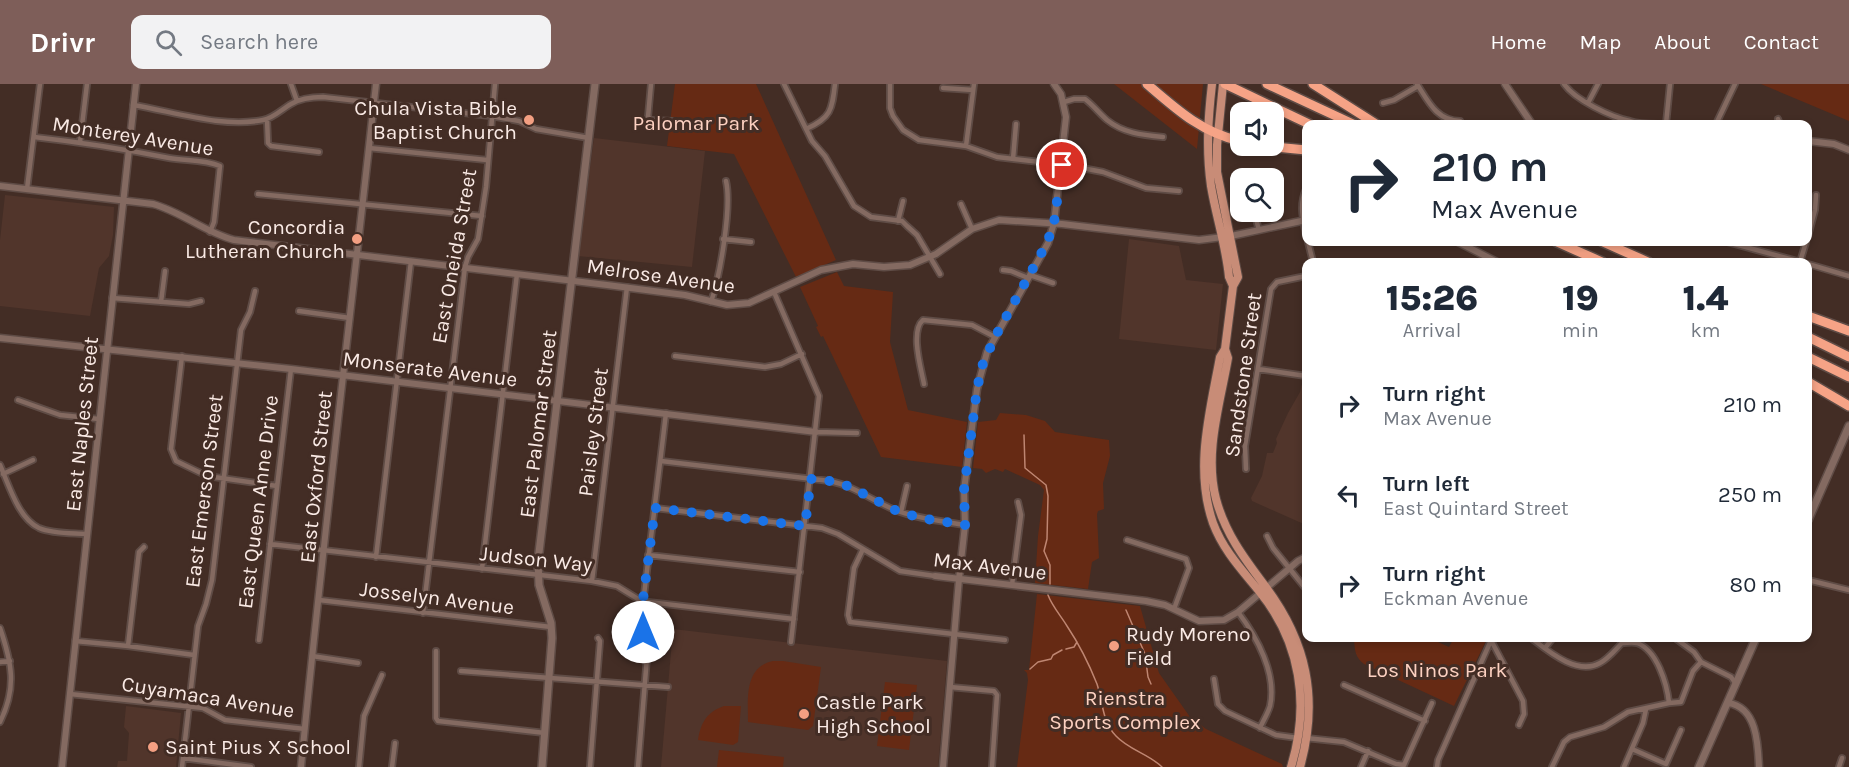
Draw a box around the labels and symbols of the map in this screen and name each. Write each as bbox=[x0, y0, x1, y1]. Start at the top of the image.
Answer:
place label: Chula Vista Bible Baptist Church bbox=[354, 96, 517, 144]
street label: Monterey Avenue bbox=[51, 111, 215, 161]
park label: Palomar Park bbox=[633, 111, 760, 135]
marker: Chula Vista Bible Baptist Church bbox=[522, 113, 536, 127]
pin bbox=[1036, 139, 1087, 190]
street label: East Oneida Street bbox=[427, 167, 481, 345]
place label: Concordia Lutheran Church bbox=[185, 215, 345, 263]
marker: Concordia Lutheran Church bbox=[350, 232, 364, 246]
street label: Melrose Avenue bbox=[585, 254, 737, 298]
street label: Sandstone Street bbox=[1220, 291, 1266, 459]
street label: East Palomar Street bbox=[515, 329, 561, 519]
street label: East Naples Street bbox=[61, 335, 103, 513]
street label: Monserate Avenue bbox=[341, 346, 519, 392]
street label: Paisley Street bbox=[573, 366, 613, 498]
street label: East Oxford Street bbox=[295, 390, 337, 564]
street label: East Emerson Street bbox=[180, 393, 228, 589]
street label: East Queen Anne Drive bbox=[233, 394, 283, 610]
street label: Judson Way bbox=[478, 541, 594, 577]
street label: Max Avenue bbox=[932, 547, 1048, 585]
street label: Josselyn Avenue bbox=[358, 577, 516, 619]
position arrow bbox=[611, 600, 675, 664]
place label: Rudy Moreno Field bbox=[1126, 622, 1251, 670]
marker: Rudy Moreno Field bbox=[1107, 639, 1121, 653]
park label: Los Ninos Park bbox=[1367, 658, 1508, 682]
street label: Cuyamaca Avenue bbox=[120, 671, 296, 723]
park label: Rienstra Sports Complex bbox=[1049, 686, 1201, 734]
place label: Castle Park High School bbox=[816, 690, 931, 738]
marker: Castle Park High School bbox=[797, 707, 811, 721]
place label: Saint Pius X School bbox=[165, 735, 351, 759]
marker: Saint Pius X School bbox=[146, 740, 160, 754]

